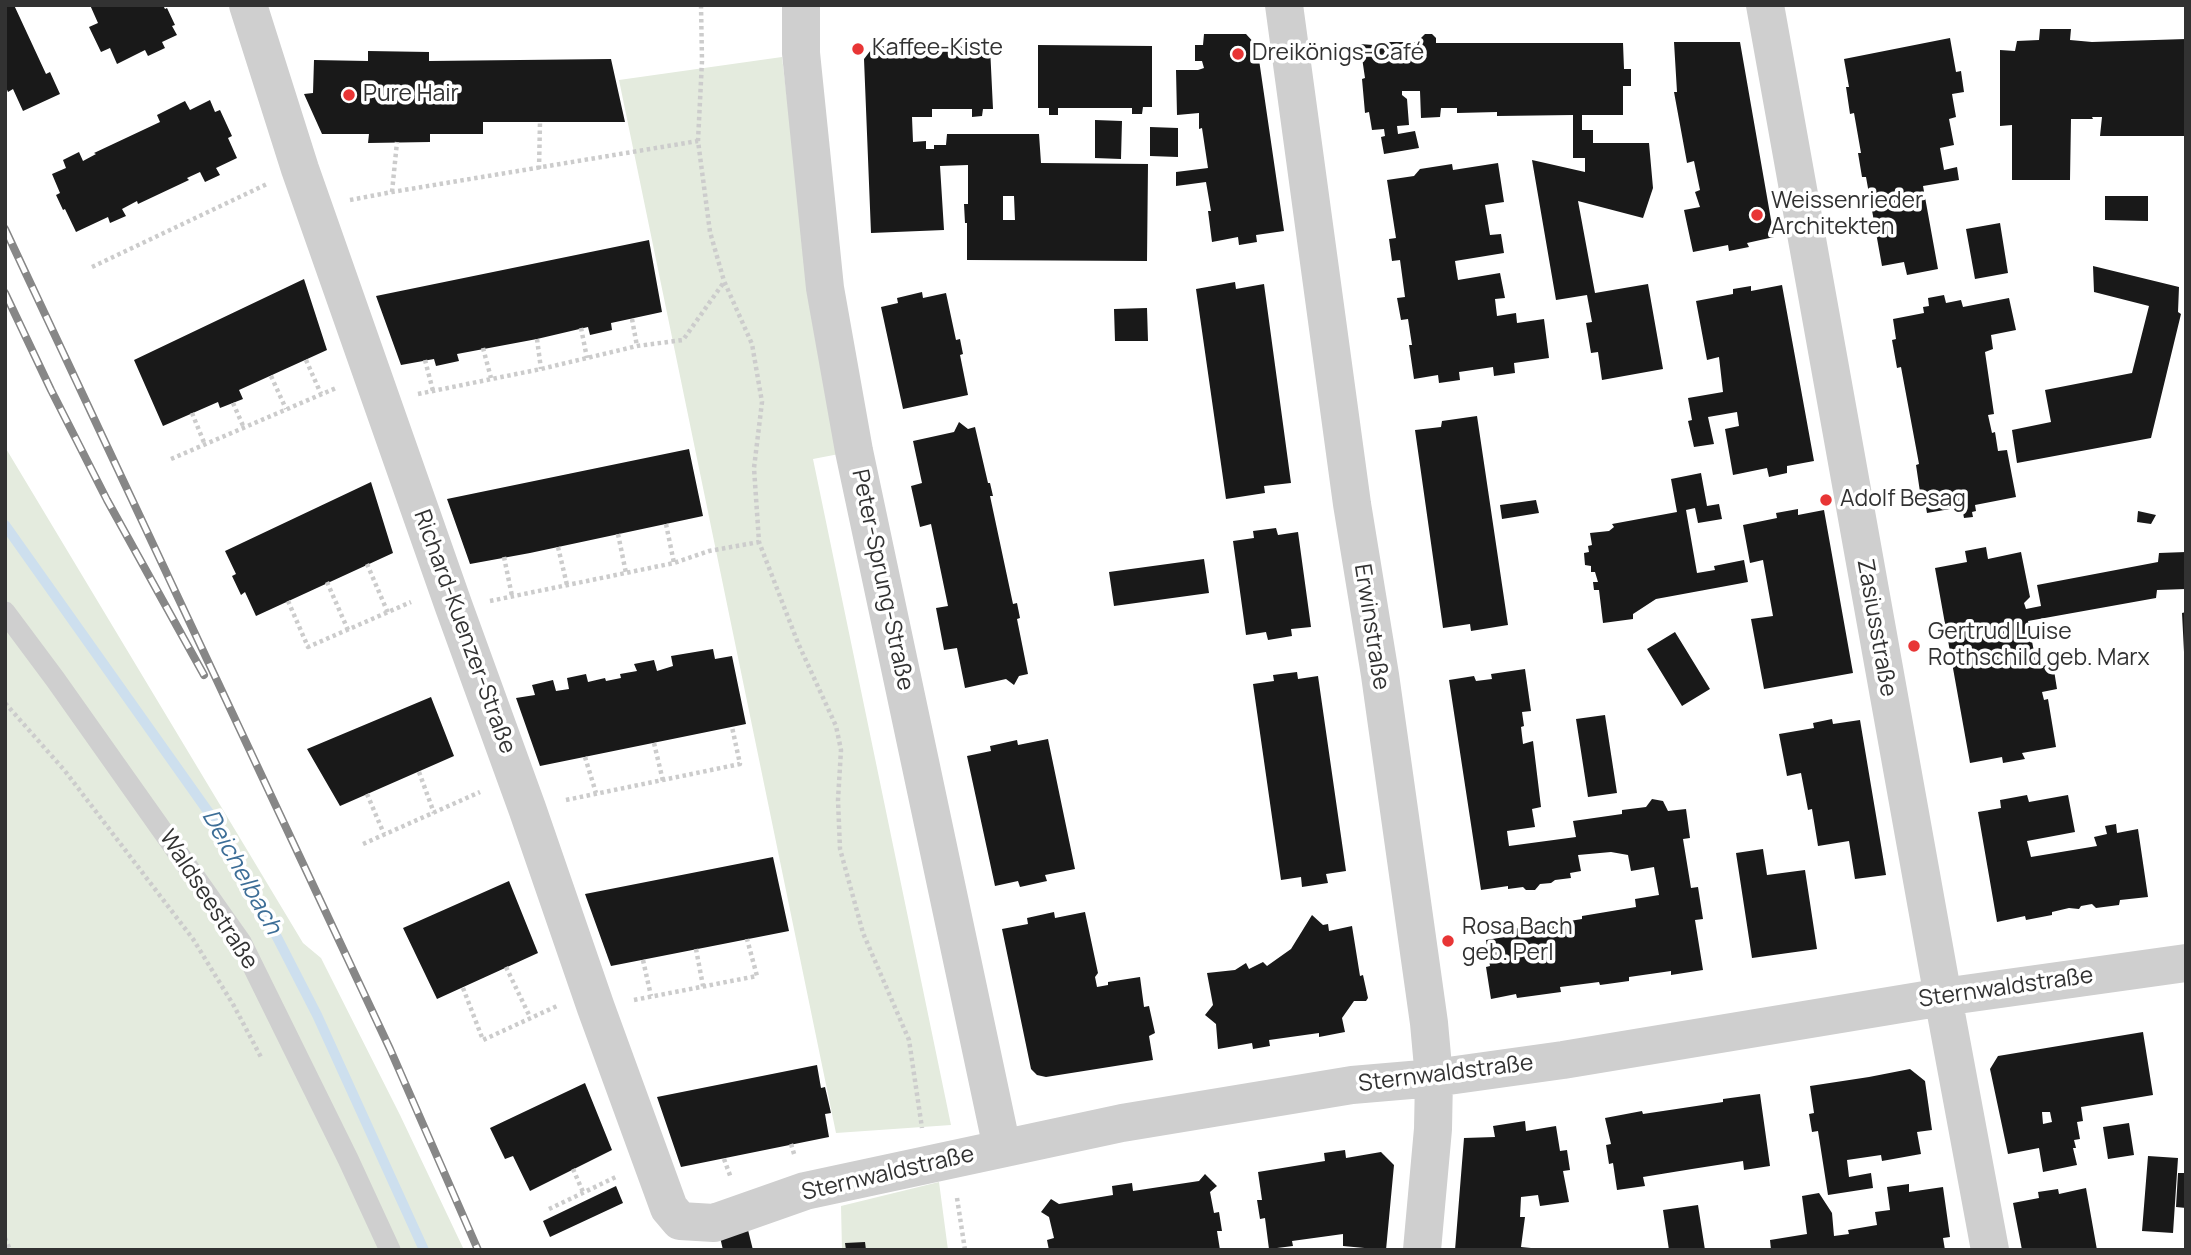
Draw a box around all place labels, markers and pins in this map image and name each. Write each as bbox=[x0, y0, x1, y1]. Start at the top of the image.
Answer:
place label: Kaffee-Kiste bbox=[872, 35, 1003, 63]
place label: Dreikönigs-Café bbox=[1252, 40, 1424, 68]
marker: Kaffee-Kiste bbox=[850, 41, 866, 57]
marker: Dreikönigs-Café bbox=[1230, 46, 1246, 62]
place label: Pure Hair bbox=[363, 81, 459, 109]
marker: Pure Hair bbox=[341, 87, 357, 103]
place label: Weissenrieder Architekten bbox=[1771, 188, 1923, 242]
marker: Weissenrieder Architekten bbox=[1749, 207, 1765, 223]
place label: Adolf Besag bbox=[1840, 486, 1966, 514]
marker: Adolf Besag bbox=[1818, 492, 1834, 508]
place label: Gertrud Luise Rothschild geb. Marx bbox=[1928, 619, 2150, 673]
marker: Gertrud Luise Rothschild geb. Marx bbox=[1906, 638, 1922, 654]
place label: Rosa Bach geb. Perl bbox=[1462, 914, 1573, 968]
marker: Rosa Bach geb. Perl bbox=[1440, 933, 1456, 949]

